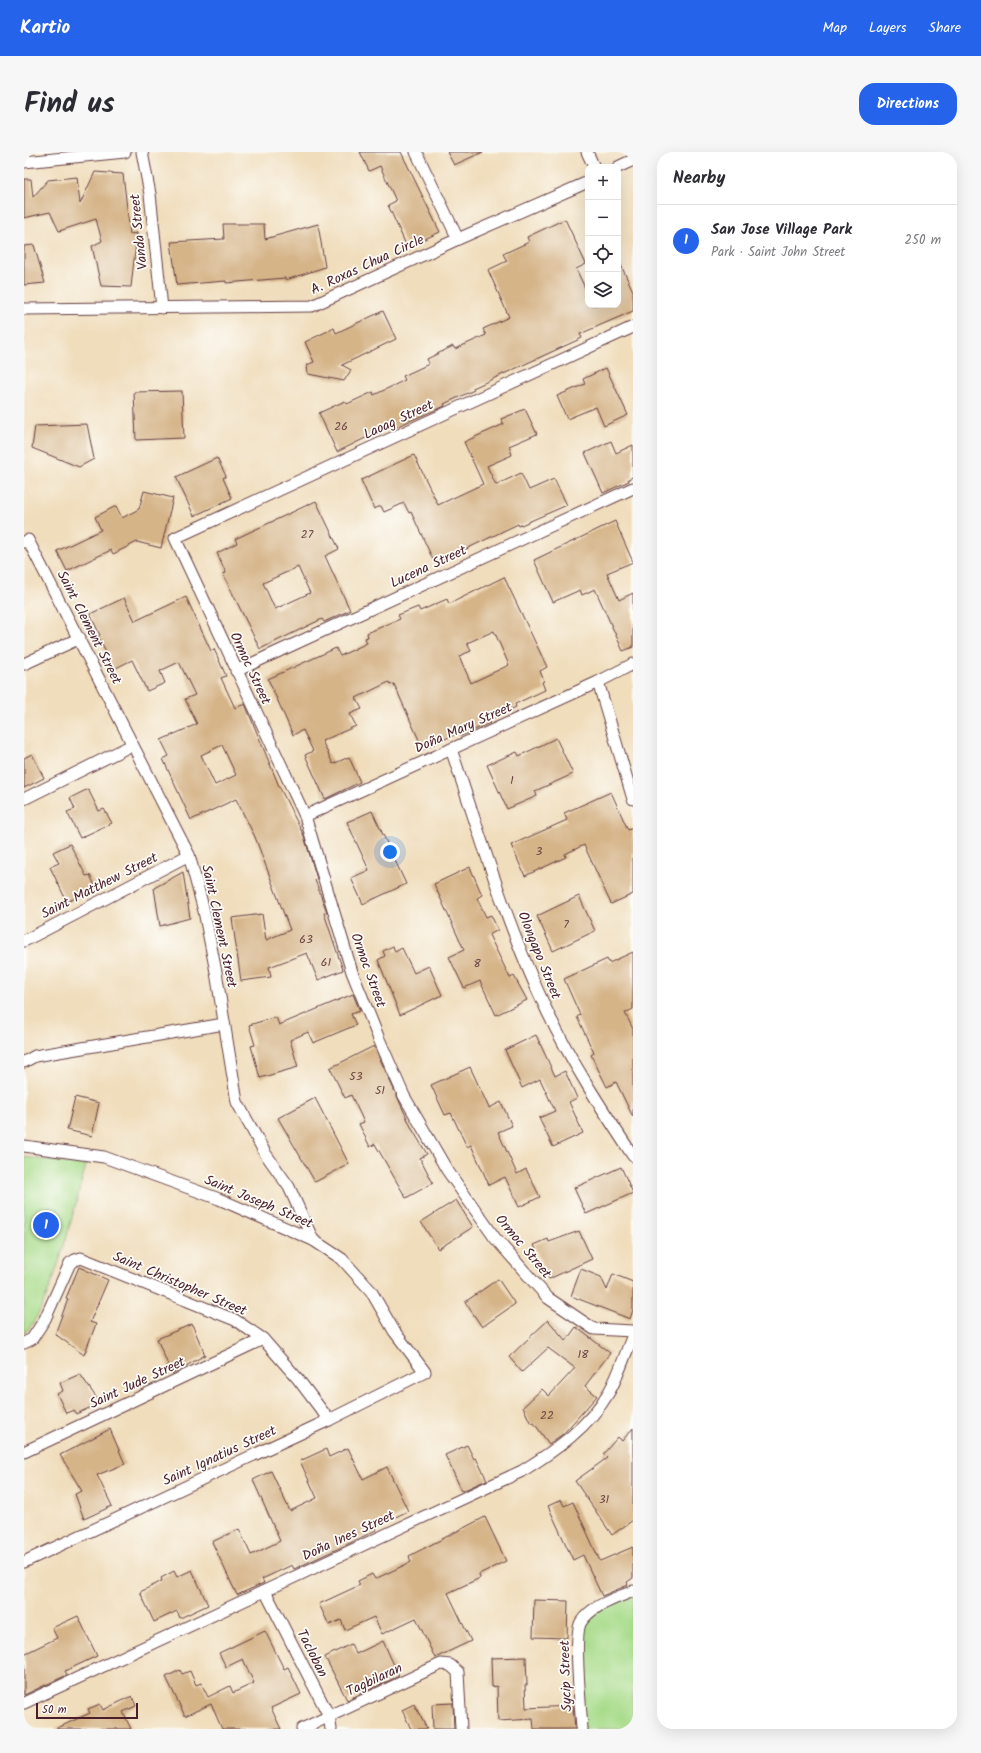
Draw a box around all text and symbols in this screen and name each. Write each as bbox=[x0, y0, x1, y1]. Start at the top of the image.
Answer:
text: Kartio bbox=[20, 13, 70, 43]
text: Map bbox=[823, 17, 847, 39]
text: Layers bbox=[869, 17, 907, 39]
text: Share bbox=[929, 17, 961, 39]
text: Find us bbox=[24, 82, 115, 127]
button: Directions bbox=[859, 83, 957, 125]
map controls bbox=[585, 164, 621, 308]
button: + bbox=[585, 164, 621, 200]
text: Nearby bbox=[673, 165, 725, 192]
street label: Vanda Street bbox=[124, 192, 154, 271]
button: − bbox=[585, 200, 621, 236]
text: San Jose Village Park bbox=[711, 218, 852, 242]
street label: A. Roxas Chua Circle bbox=[307, 229, 429, 301]
text: 1 bbox=[684, 230, 688, 251]
text: 250 m bbox=[904, 230, 941, 251]
button: locate bbox=[585, 236, 621, 272]
text: Park · Saint John Street bbox=[711, 242, 845, 263]
button: layers bbox=[585, 272, 621, 308]
street label: Laoag Street bbox=[360, 394, 438, 446]
house number: 26 bbox=[334, 417, 348, 436]
house number: 27 bbox=[301, 525, 314, 544]
street label: Lucena Street bbox=[387, 539, 471, 594]
street label: Saint Clement Street bbox=[51, 567, 128, 689]
street label: Ormoc Street bbox=[224, 628, 277, 709]
street label: Doña Mary Street bbox=[411, 696, 516, 759]
house number: 1 bbox=[510, 771, 514, 790]
your location bbox=[380, 842, 400, 862]
house number: 3 bbox=[536, 842, 543, 861]
street label: Saint Matthew Street bbox=[37, 847, 162, 925]
street label: Saint Clement Street bbox=[195, 863, 243, 990]
street label: Olongapo Street bbox=[511, 908, 567, 1003]
house number: 7 bbox=[563, 915, 569, 934]
house number: 63 bbox=[299, 930, 313, 949]
street label: Ormoc Street bbox=[344, 930, 392, 1011]
house number: 61 bbox=[321, 953, 331, 972]
house number: 8 bbox=[473, 954, 481, 973]
house number: 53 bbox=[349, 1067, 363, 1086]
house number: 51 bbox=[375, 1081, 385, 1100]
street label: Saint Joseph Street bbox=[201, 1169, 317, 1235]
pin: 1 bbox=[33, 1210, 59, 1240]
street label: Ormoc Street bbox=[490, 1210, 557, 1284]
street label: Saint Christopher Street bbox=[109, 1246, 251, 1322]
house number: 18 bbox=[578, 1345, 589, 1364]
street label: Saint Jude Street bbox=[86, 1351, 190, 1415]
house number: 22 bbox=[540, 1406, 554, 1425]
street label: Saint Ignatius Street bbox=[159, 1420, 281, 1492]
house number: 31 bbox=[599, 1490, 610, 1509]
street label: Doña Ines Street bbox=[298, 1505, 399, 1567]
street label: Tacloban bbox=[291, 1626, 334, 1681]
street label: Sycip Street bbox=[554, 1639, 578, 1712]
street label: Tagbilaran bbox=[343, 1657, 406, 1703]
scale bar bbox=[36, 1701, 138, 1720]
text: 50 m bbox=[42, 1701, 67, 1719]

